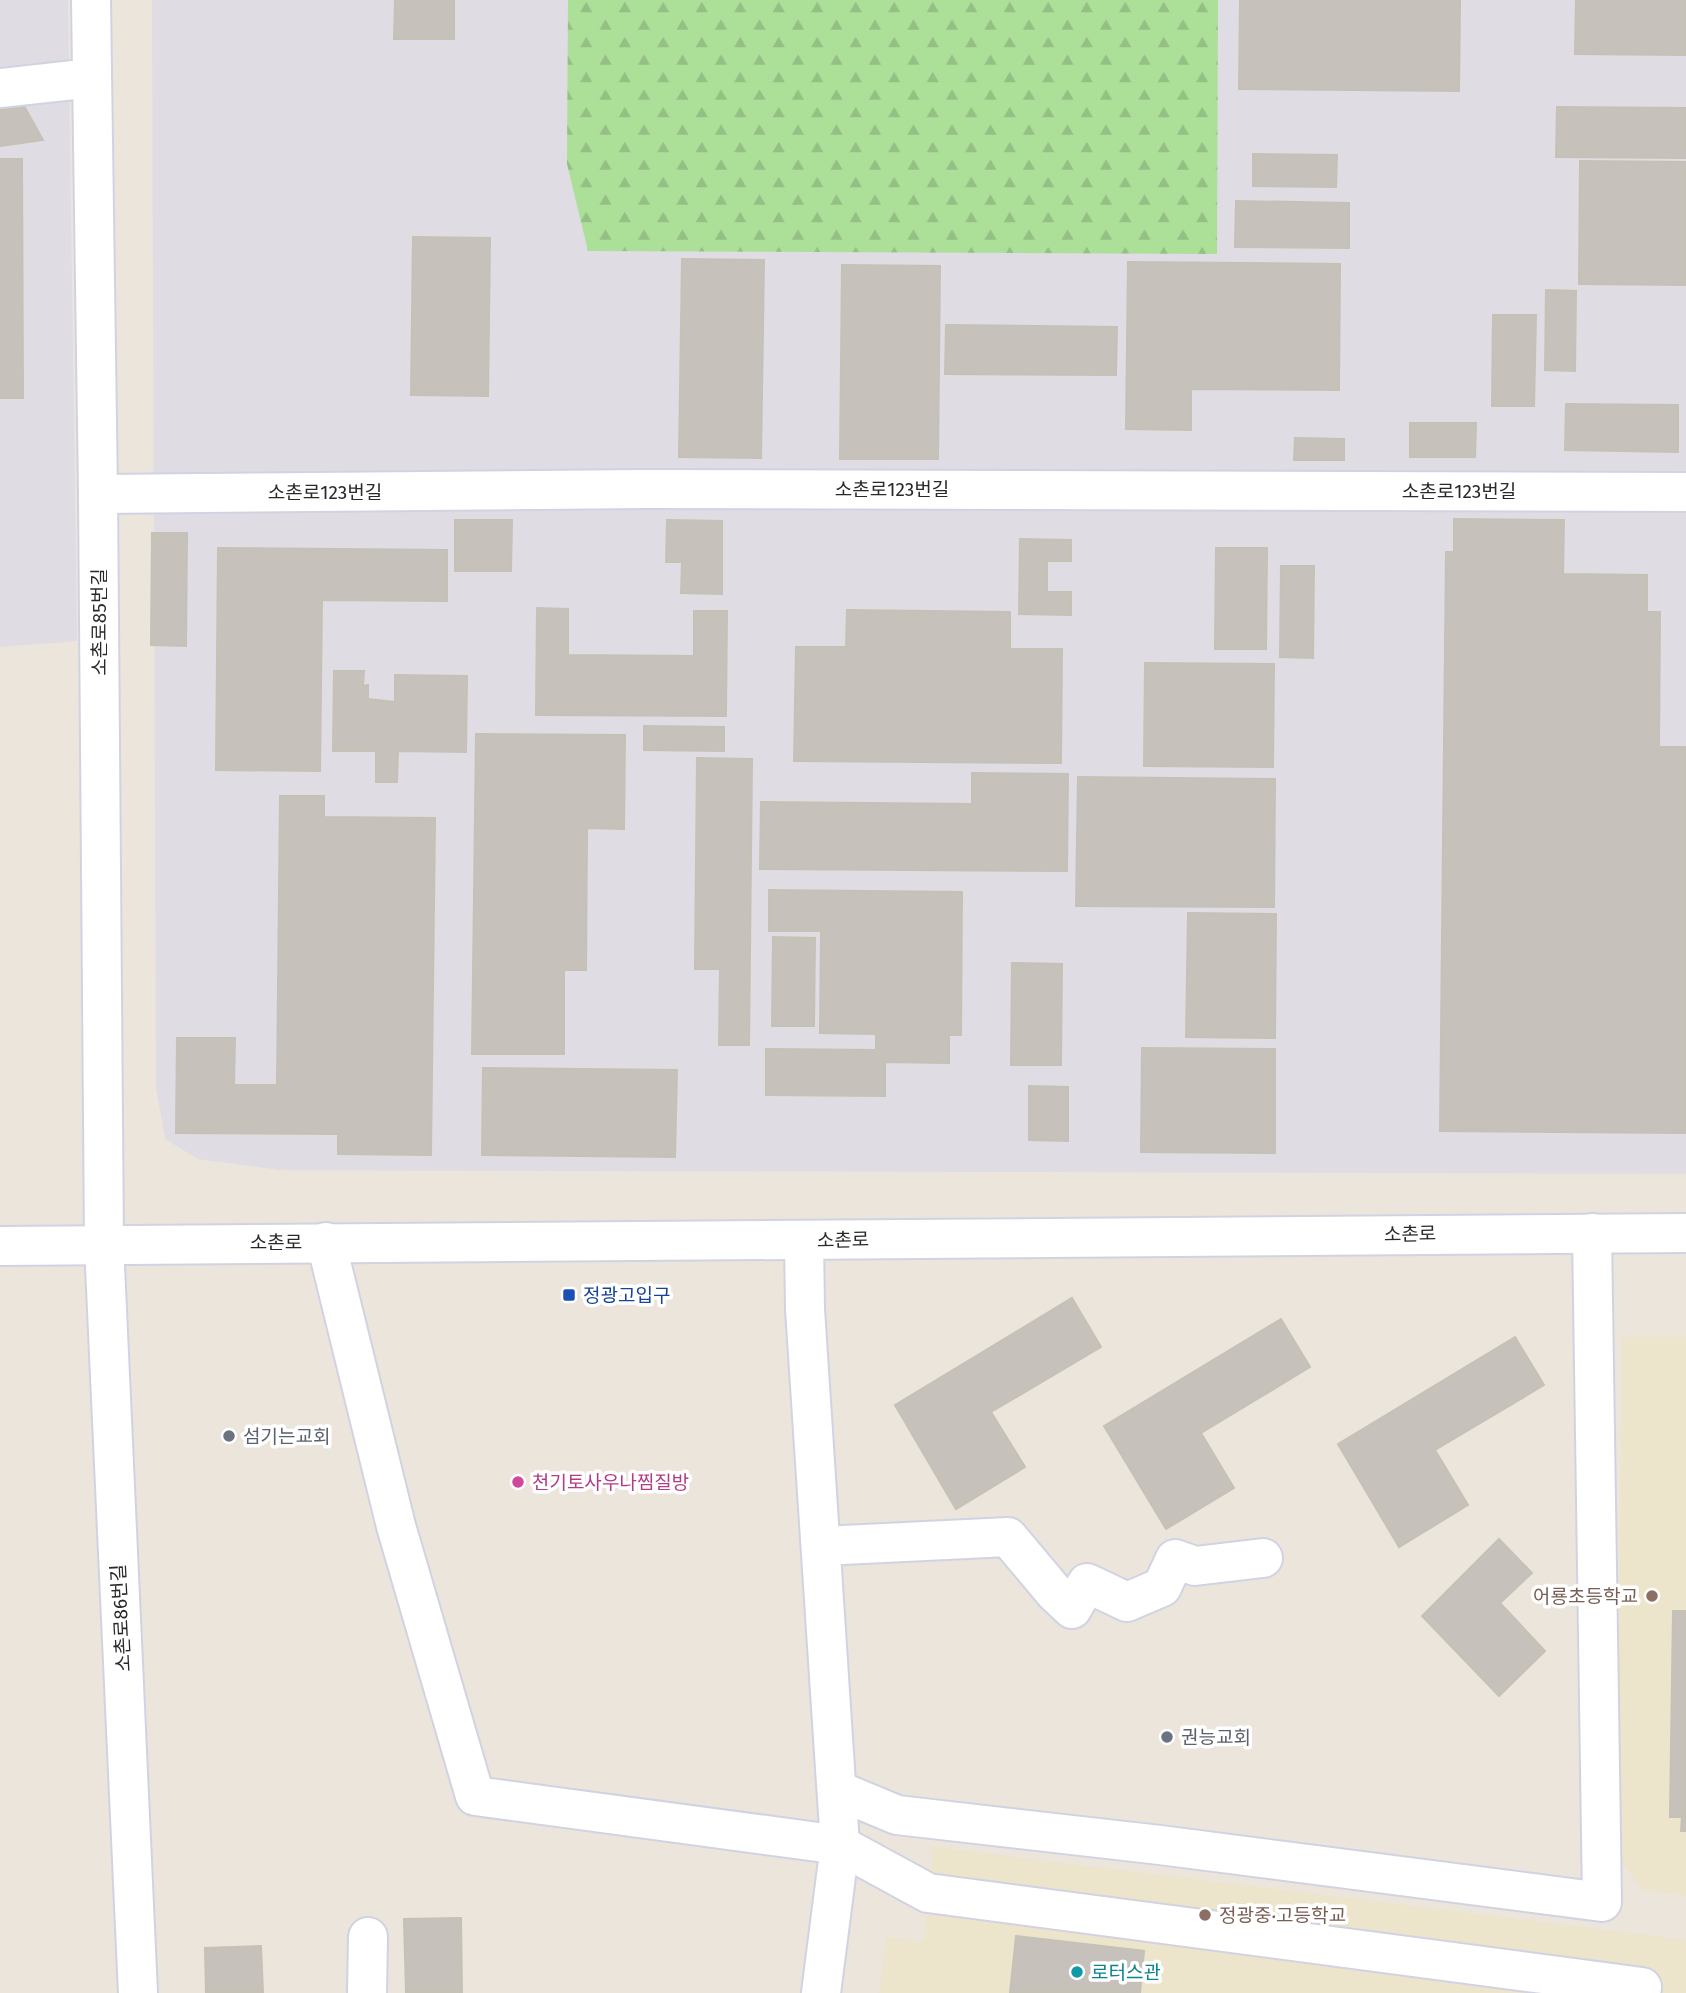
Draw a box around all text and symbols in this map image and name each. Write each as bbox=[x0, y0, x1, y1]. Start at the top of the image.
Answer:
street label: 소촌로123번길 bbox=[835, 478, 949, 501]
street label: 소촌로123번길 bbox=[1402, 480, 1516, 503]
street label: 소촌로123번길 bbox=[268, 481, 382, 504]
street label: 소촌로85번길 bbox=[88, 568, 111, 676]
street label: 소촌로 bbox=[1384, 1222, 1436, 1246]
street label: 소촌로 bbox=[817, 1228, 869, 1252]
street label: 소촌로 bbox=[250, 1231, 302, 1254]
place label: 정광고입구 bbox=[583, 1284, 670, 1307]
marker: 정광고입구 bbox=[561, 1287, 577, 1303]
place label: 섬기는교회 bbox=[243, 1425, 330, 1448]
marker: 섬기는교회 bbox=[221, 1428, 237, 1444]
place label: 천기토사우나찜질방 bbox=[532, 1471, 689, 1494]
marker: 천기토사우나찜질방 bbox=[510, 1474, 526, 1490]
street label: 소촌로86번길 bbox=[107, 1563, 135, 1673]
place label: 어룡초등학교 bbox=[1533, 1585, 1638, 1608]
marker: 어룡초등학교 bbox=[1644, 1588, 1660, 1604]
place label: 권능교회 bbox=[1181, 1726, 1251, 1749]
marker: 권능교회 bbox=[1159, 1729, 1175, 1745]
place label: 정광중·고등학교 bbox=[1219, 1904, 1346, 1927]
marker: 정광중·고등학교 bbox=[1197, 1907, 1213, 1923]
place label: 로터스관 bbox=[1091, 1961, 1161, 1984]
marker: 로터스관 bbox=[1069, 1964, 1085, 1980]

